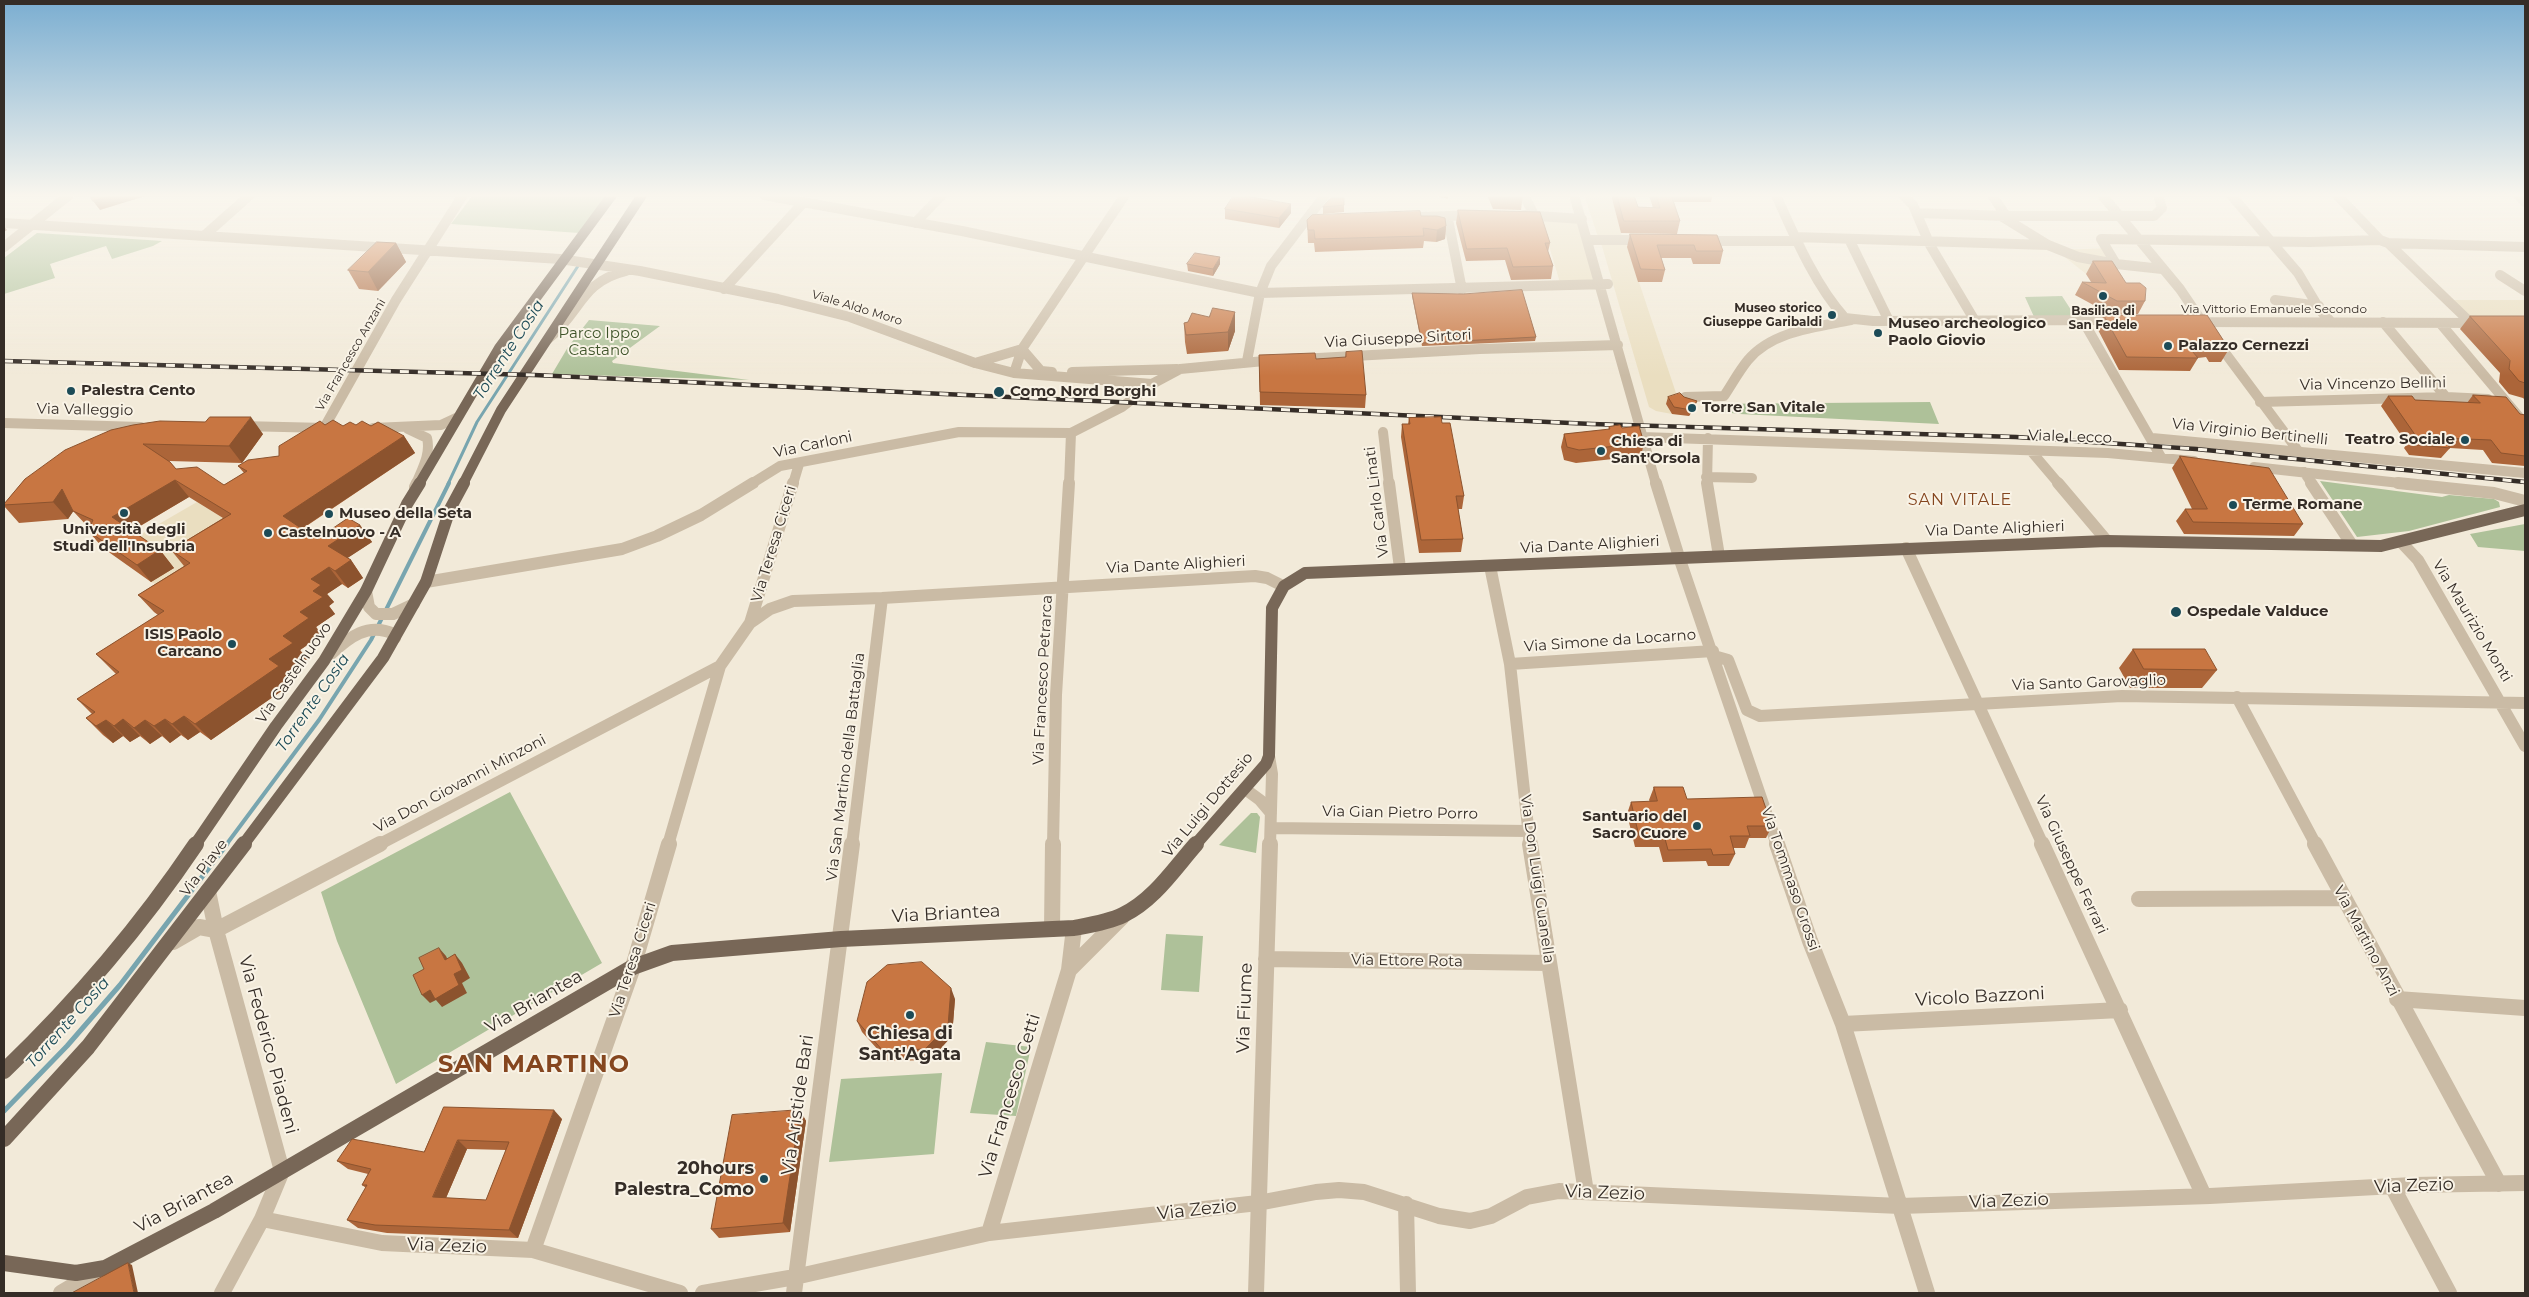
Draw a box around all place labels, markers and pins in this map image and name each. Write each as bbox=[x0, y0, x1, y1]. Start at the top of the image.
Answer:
marker: Basilica di San Fedele bbox=[2097, 290, 2109, 302]
place label: Museo storico Giuseppe Garibaldi bbox=[1703, 301, 1822, 329]
place label: Basilica di San Fedele bbox=[2069, 304, 2137, 332]
marker: Museo storico Giuseppe Garibaldi bbox=[1826, 309, 1838, 321]
place label: Museo archeologico Paolo Giovio bbox=[1888, 315, 2046, 350]
marker: Museo archeologico Paolo Giovio bbox=[1872, 327, 1884, 339]
place label: Palazzo Cernezzi bbox=[2178, 337, 2309, 355]
marker: Palazzo Cernezzi bbox=[2162, 340, 2174, 352]
place label: Palestra Cento bbox=[81, 382, 195, 400]
place label: Como Nord Borghi bbox=[1010, 383, 1156, 401]
marker: Palestra Cento bbox=[65, 385, 77, 397]
marker: Como Nord Borghi bbox=[992, 385, 1006, 399]
place label: Torre San Vitale bbox=[1702, 399, 1825, 417]
marker: Torre San Vitale bbox=[1686, 402, 1698, 414]
place label: Teatro Sociale bbox=[2345, 431, 2455, 449]
place label: Chiesa di Sant'Orsola bbox=[1611, 433, 1701, 468]
marker: Teatro Sociale bbox=[2459, 434, 2471, 446]
marker: Chiesa di Sant'Orsola bbox=[1595, 445, 1607, 457]
place label: Terme Romane bbox=[2243, 496, 2363, 514]
marker: Terme Romane bbox=[2227, 499, 2239, 511]
place label: Museo della Seta bbox=[339, 505, 472, 523]
marker: Università degli Studi dell'Insubria bbox=[118, 507, 130, 519]
marker: Museo della Seta bbox=[323, 508, 335, 520]
place label: Università degli Studi dell'Insubria bbox=[53, 521, 195, 556]
place label: Castelnuovo - A bbox=[278, 524, 401, 542]
marker: Castelnuovo - A bbox=[262, 527, 274, 539]
place label: Ospedale Valduce bbox=[2187, 603, 2328, 621]
marker: Ospedale Valduce bbox=[2169, 605, 2183, 619]
place label: ISIS Paolo Carcano bbox=[145, 626, 222, 661]
marker: ISIS Paolo Carcano bbox=[226, 638, 238, 650]
place label: Santuario del Sacro Cuore bbox=[1582, 808, 1687, 843]
marker: Santuario del Sacro Cuore bbox=[1691, 820, 1703, 832]
marker: Chiesa di Sant'Agata bbox=[904, 1009, 916, 1021]
place label: Chiesa di Sant'Agata bbox=[859, 1023, 961, 1066]
place label: 20hours Palestra_Como bbox=[614, 1158, 754, 1200]
marker: 20hours Palestra_Como bbox=[758, 1173, 770, 1185]

